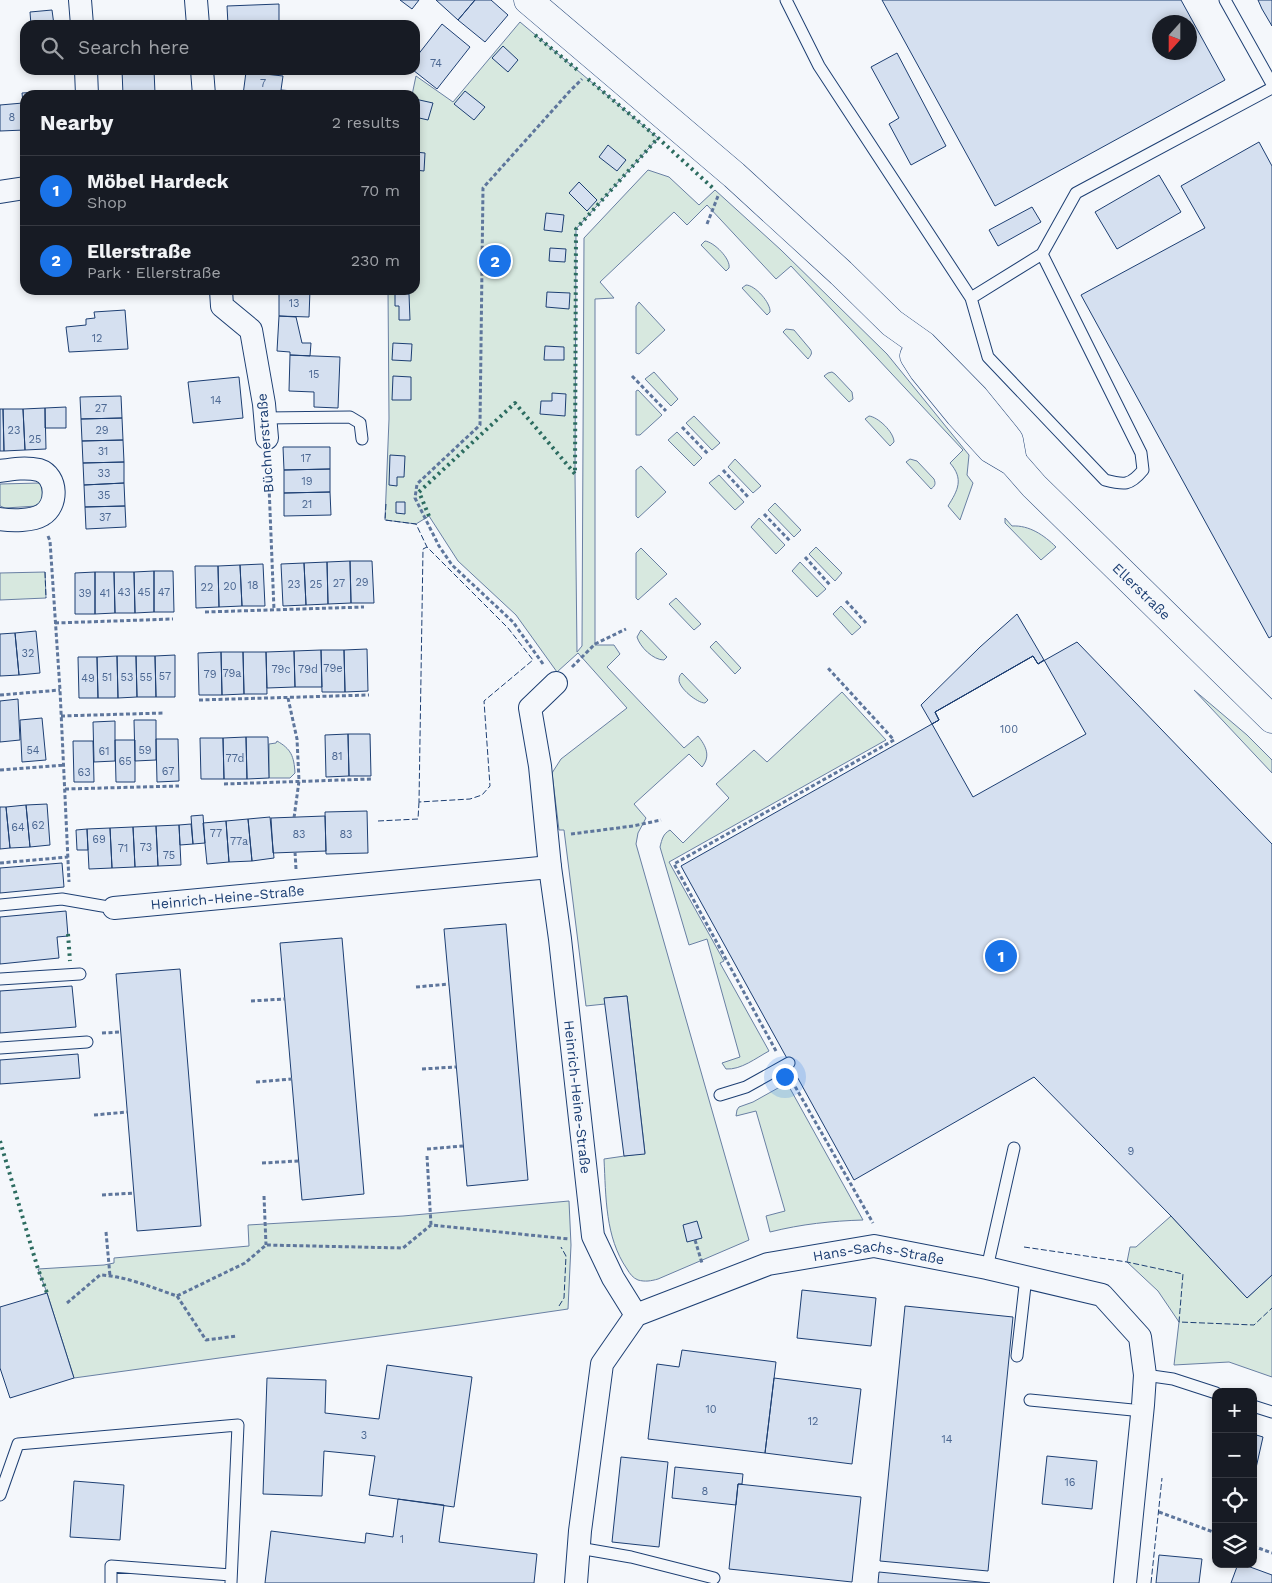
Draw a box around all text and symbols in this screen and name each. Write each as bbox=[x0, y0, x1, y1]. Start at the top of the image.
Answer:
north arrow bbox=[1152, 15, 1197, 60]
search box bbox=[20, 20, 420, 75]
icon: search bbox=[38, 34, 66, 62]
text: Search here bbox=[78, 36, 189, 59]
house number: 74 bbox=[430, 57, 442, 70]
house number: 7 bbox=[260, 77, 266, 90]
text: Nearby bbox=[40, 110, 113, 135]
house number: 8 bbox=[9, 111, 16, 124]
text: 2 results bbox=[332, 113, 400, 132]
text: Möbel Hardeck bbox=[87, 170, 229, 193]
text: 1 bbox=[53, 181, 59, 200]
text: 70 m bbox=[361, 181, 400, 200]
text: Shop bbox=[87, 193, 127, 212]
text: Ellerstraße bbox=[87, 240, 191, 263]
pin: 2 bbox=[479, 242, 511, 280]
text: 2 bbox=[51, 251, 61, 270]
text: 230 m bbox=[351, 251, 400, 270]
text: Park · Ellerstraße bbox=[87, 263, 221, 282]
house number: 13 bbox=[289, 297, 299, 310]
house number: 12 bbox=[92, 332, 102, 345]
house number: 15 bbox=[309, 368, 319, 381]
street label: Büchnerstraße bbox=[254, 393, 276, 493]
house number: 14 bbox=[210, 394, 222, 407]
house number: 27 bbox=[95, 402, 107, 415]
house number: 23 bbox=[8, 424, 20, 437]
house number: 29 bbox=[95, 424, 109, 437]
house number: 25 bbox=[29, 433, 41, 446]
house number: 31 bbox=[98, 445, 108, 458]
house number: 17 bbox=[301, 452, 311, 465]
house number: 33 bbox=[98, 467, 110, 480]
house number: 19 bbox=[301, 475, 313, 488]
house number: 35 bbox=[98, 489, 110, 502]
house number: 21 bbox=[302, 498, 312, 511]
house number: 37 bbox=[99, 511, 111, 524]
street label: Ellerstraße bbox=[1109, 560, 1174, 623]
house number: 29 bbox=[355, 576, 369, 589]
house number: 27 bbox=[333, 577, 345, 590]
house number: 23 bbox=[288, 578, 300, 591]
house number: 25 bbox=[310, 578, 322, 591]
house number: 18 bbox=[247, 579, 259, 592]
house number: 20 bbox=[223, 580, 237, 593]
house number: 22 bbox=[201, 581, 213, 594]
house number: 43 bbox=[117, 586, 131, 599]
house number: 45 bbox=[137, 586, 151, 599]
house number: 47 bbox=[158, 586, 170, 599]
house number: 39 bbox=[78, 587, 92, 600]
house number: 41 bbox=[100, 587, 110, 600]
house number: 32 bbox=[22, 647, 34, 660]
house number: 79e bbox=[323, 662, 343, 675]
house number: 79c bbox=[271, 663, 291, 676]
house number: 79d bbox=[298, 663, 318, 676]
house number: 79a bbox=[222, 667, 242, 680]
house number: 79 bbox=[204, 668, 217, 681]
house number: 57 bbox=[159, 670, 171, 683]
house number: 51 bbox=[102, 671, 112, 684]
house number: 53 bbox=[121, 671, 133, 684]
house number: 55 bbox=[140, 671, 152, 684]
house number: 49 bbox=[81, 672, 95, 685]
house number: 100 bbox=[1000, 723, 1018, 736]
house number: 54 bbox=[26, 744, 40, 757]
house number: 59 bbox=[138, 744, 152, 757]
house number: 61 bbox=[99, 745, 109, 758]
house number: 81 bbox=[331, 750, 343, 763]
house number: 77d bbox=[226, 752, 244, 765]
house number: 65 bbox=[118, 755, 132, 768]
house number: 67 bbox=[162, 765, 174, 778]
house number: 63 bbox=[77, 766, 91, 779]
house number: 62 bbox=[31, 819, 45, 832]
house number: 64 bbox=[11, 821, 25, 834]
house number: 77 bbox=[210, 827, 222, 840]
house number: 83 bbox=[293, 828, 305, 841]
house number: 83 bbox=[340, 828, 352, 841]
house number: 69 bbox=[92, 833, 106, 846]
house number: 77a bbox=[230, 835, 248, 848]
house number: 73 bbox=[140, 841, 152, 854]
house number: 71 bbox=[118, 842, 128, 855]
house number: 75 bbox=[163, 849, 175, 862]
street label: Heinrich-Heine-Straße bbox=[150, 882, 305, 913]
pin: 1 bbox=[985, 937, 1017, 975]
street label: Heinrich-Heine-Straße bbox=[561, 1019, 594, 1175]
your location bbox=[772, 1064, 798, 1090]
house number: 9 bbox=[1128, 1145, 1135, 1158]
street label: Hans-Sachs-Straße bbox=[811, 1237, 946, 1268]
map controls bbox=[1212, 1388, 1257, 1568]
button: + bbox=[1212, 1388, 1257, 1433]
house number: 10 bbox=[705, 1403, 717, 1416]
house number: 12 bbox=[808, 1415, 818, 1428]
house number: 3 bbox=[361, 1429, 367, 1442]
house number: 14 bbox=[941, 1433, 953, 1446]
button: − bbox=[1212, 1433, 1257, 1478]
house number: 16 bbox=[1065, 1476, 1076, 1489]
button: locate bbox=[1212, 1478, 1257, 1523]
house number: 8 bbox=[702, 1485, 709, 1498]
button: layers bbox=[1212, 1523, 1257, 1568]
house number: 1 bbox=[400, 1533, 404, 1546]

